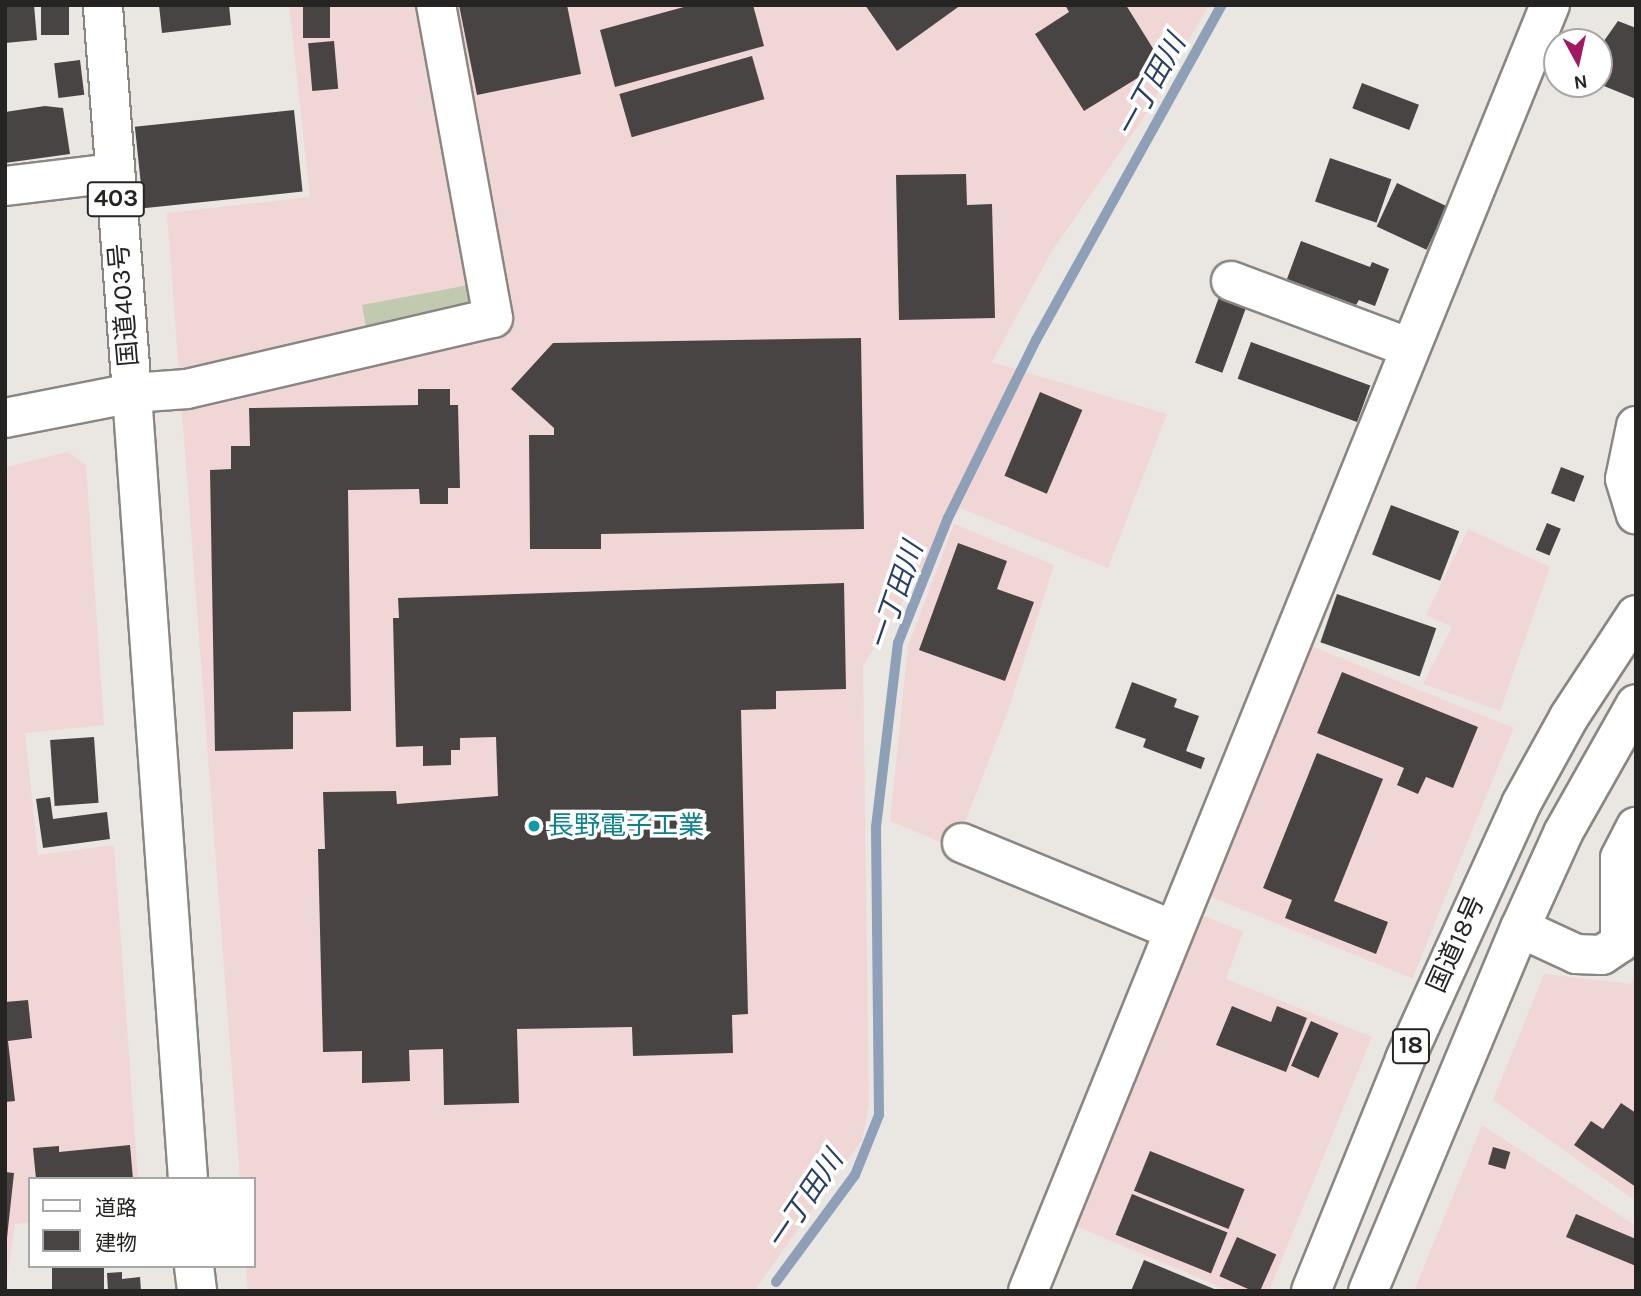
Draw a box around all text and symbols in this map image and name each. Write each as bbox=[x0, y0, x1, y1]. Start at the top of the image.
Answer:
north arrow bbox=[1543, 28, 1613, 98]
water label: 一丁田川 bbox=[1109, 29, 1193, 143]
text: N bbox=[1572, 70, 1589, 94]
road number: 403 bbox=[86, 178, 146, 219]
street label: 国道403号 bbox=[103, 242, 145, 368]
water label: 一丁田川 bbox=[862, 538, 930, 654]
place label: 長野電子工業 bbox=[548, 810, 704, 842]
marker: 長野電子工業 bbox=[526, 818, 542, 834]
street label: 国道18号 bbox=[1421, 891, 1491, 997]
road number: 18 bbox=[1392, 1026, 1430, 1066]
water label: 一丁田川 bbox=[760, 1144, 850, 1256]
legend bbox=[28, 1177, 256, 1268]
text: 道路 bbox=[95, 1196, 137, 1220]
text: 建物 bbox=[95, 1231, 137, 1255]

